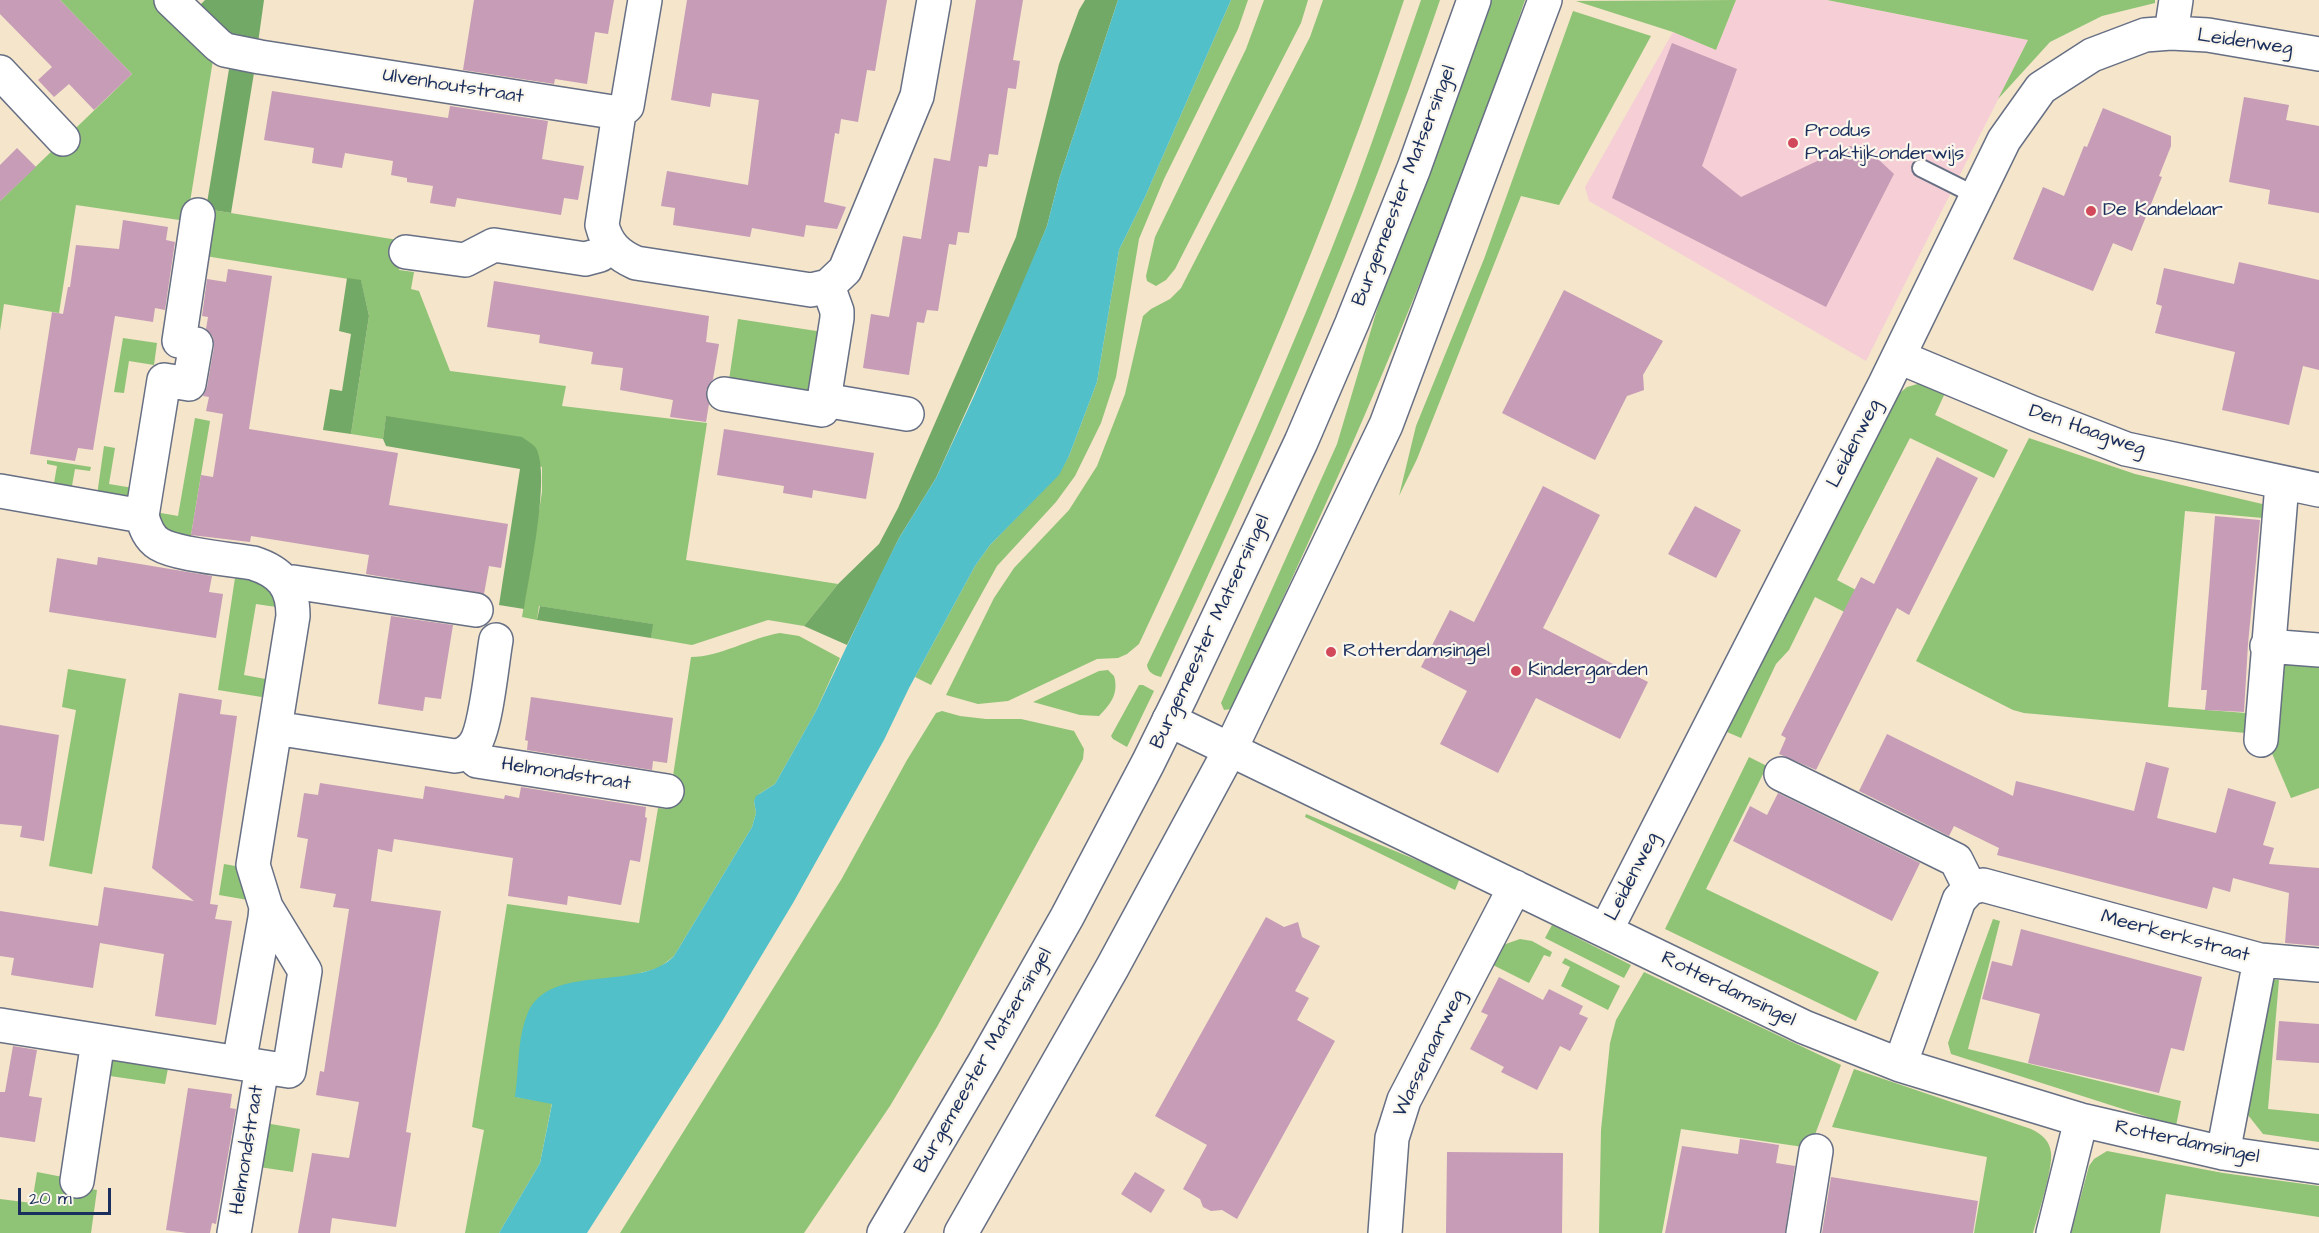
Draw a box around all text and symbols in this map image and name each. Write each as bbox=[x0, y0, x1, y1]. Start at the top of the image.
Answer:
street label: Leidenweg bbox=[2196, 24, 2294, 62]
street label: Burgemeester Matsersingel bbox=[1348, 62, 1462, 310]
street label: Ulvenhoutstraat bbox=[381, 64, 525, 110]
place label: Produs Praktijkonderwijs bbox=[1805, 120, 1964, 167]
marker: Produs Praktijkonderwijs bbox=[1786, 136, 1800, 150]
place label: De Kandelaar bbox=[2103, 199, 2223, 223]
marker: De Kandelaar bbox=[2084, 204, 2098, 218]
street label: Leidenweg bbox=[1822, 396, 1888, 492]
street label: Den Haagweg bbox=[2025, 400, 2149, 462]
street label: Burgemeester Matsersingel bbox=[1146, 511, 1276, 753]
place label: Rotterdamsingel bbox=[1343, 640, 1490, 664]
marker: Rotterdamsingel bbox=[1324, 645, 1338, 659]
place label: Kindergarden bbox=[1528, 659, 1648, 683]
marker: Kindergarden bbox=[1509, 664, 1523, 678]
street label: Helmondstraat bbox=[500, 753, 632, 797]
street label: Leidenweg bbox=[1600, 829, 1666, 925]
street label: Meerkerkstraat bbox=[2098, 906, 2252, 968]
street label: Burgemeester Matsersingel bbox=[910, 944, 1058, 1178]
street label: Rotterdamsingel bbox=[1657, 947, 1799, 1033]
street label: Wassenaarweg bbox=[1389, 986, 1471, 1122]
street label: Helmondstraat bbox=[226, 1084, 270, 1216]
street label: Rotterdamsingel bbox=[2113, 1116, 2261, 1170]
scale bar bbox=[21, 1176, 114, 1214]
text: 20 m bbox=[29, 1186, 72, 1211]

